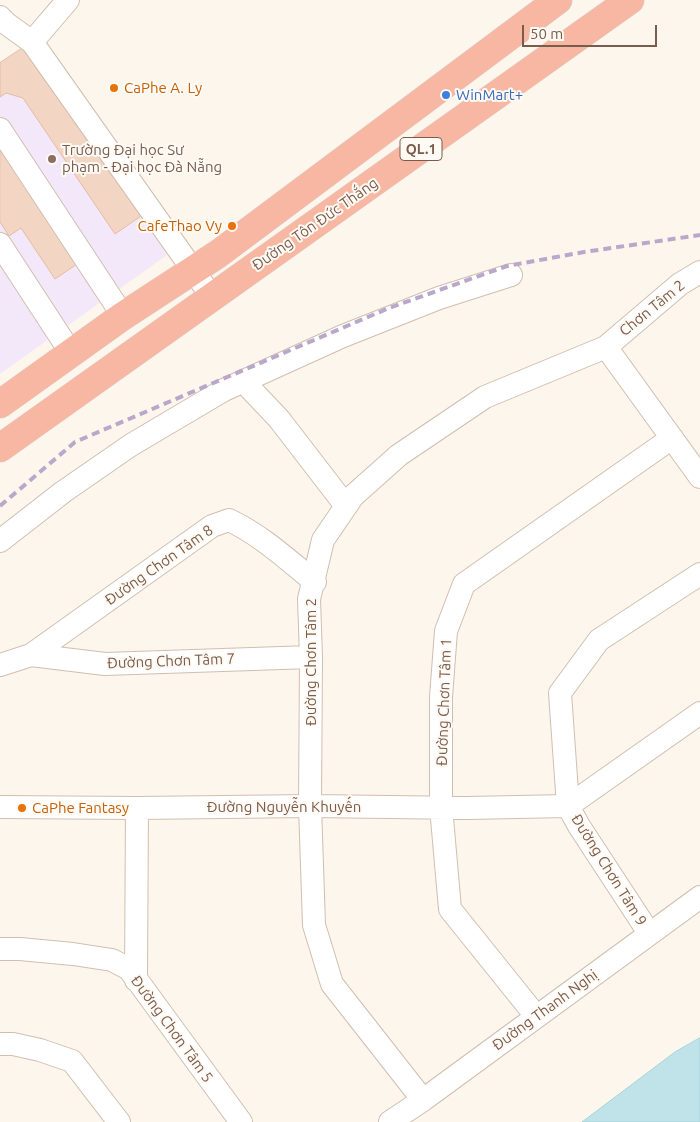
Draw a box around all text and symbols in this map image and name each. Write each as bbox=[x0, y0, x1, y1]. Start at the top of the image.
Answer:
scale bar bbox=[525, 15, 660, 47]
text: 50 m bbox=[530, 25, 563, 42]
place label: CaPhe A. Ly bbox=[124, 79, 202, 97]
marker: CaPhe A. Ly bbox=[108, 82, 120, 94]
place label: WinMart+ bbox=[456, 86, 523, 104]
marker: WinMart+ bbox=[440, 89, 452, 101]
road number: QL.1 bbox=[400, 138, 442, 160]
place label: Trường Đại học Sư phạm - Đại học Đà Nẵng bbox=[62, 141, 222, 176]
marker: Trường Đại học Sư phạm - Đại học Đà Nẵng bbox=[46, 153, 58, 165]
street label: Đường Tôn Đức Thắng bbox=[249, 174, 381, 274]
place label: CafeThao Vy bbox=[138, 217, 222, 235]
marker: CafeThao Vy bbox=[226, 220, 238, 232]
street label: Chơn Tâm 2 bbox=[616, 276, 688, 340]
street label: Đường Chơn Tâm 8 bbox=[101, 521, 217, 609]
street label: Đường Chơn Tâm 2 bbox=[302, 598, 320, 726]
street label: Đường Chơn Tâm 1 bbox=[433, 638, 455, 766]
street label: Đường Chơn Tâm 7 bbox=[107, 650, 235, 672]
street label: Đường Nguyễn Khuyến bbox=[207, 798, 361, 816]
place label: CaPhe Fantasy bbox=[32, 799, 129, 817]
marker: CaPhe Fantasy bbox=[16, 802, 28, 814]
street label: Đường Chơn Tâm 9 bbox=[567, 811, 651, 929]
street label: Đường Thanh Nghị bbox=[489, 966, 601, 1054]
street label: Đường Chơn Tâm 5 bbox=[127, 972, 217, 1086]

